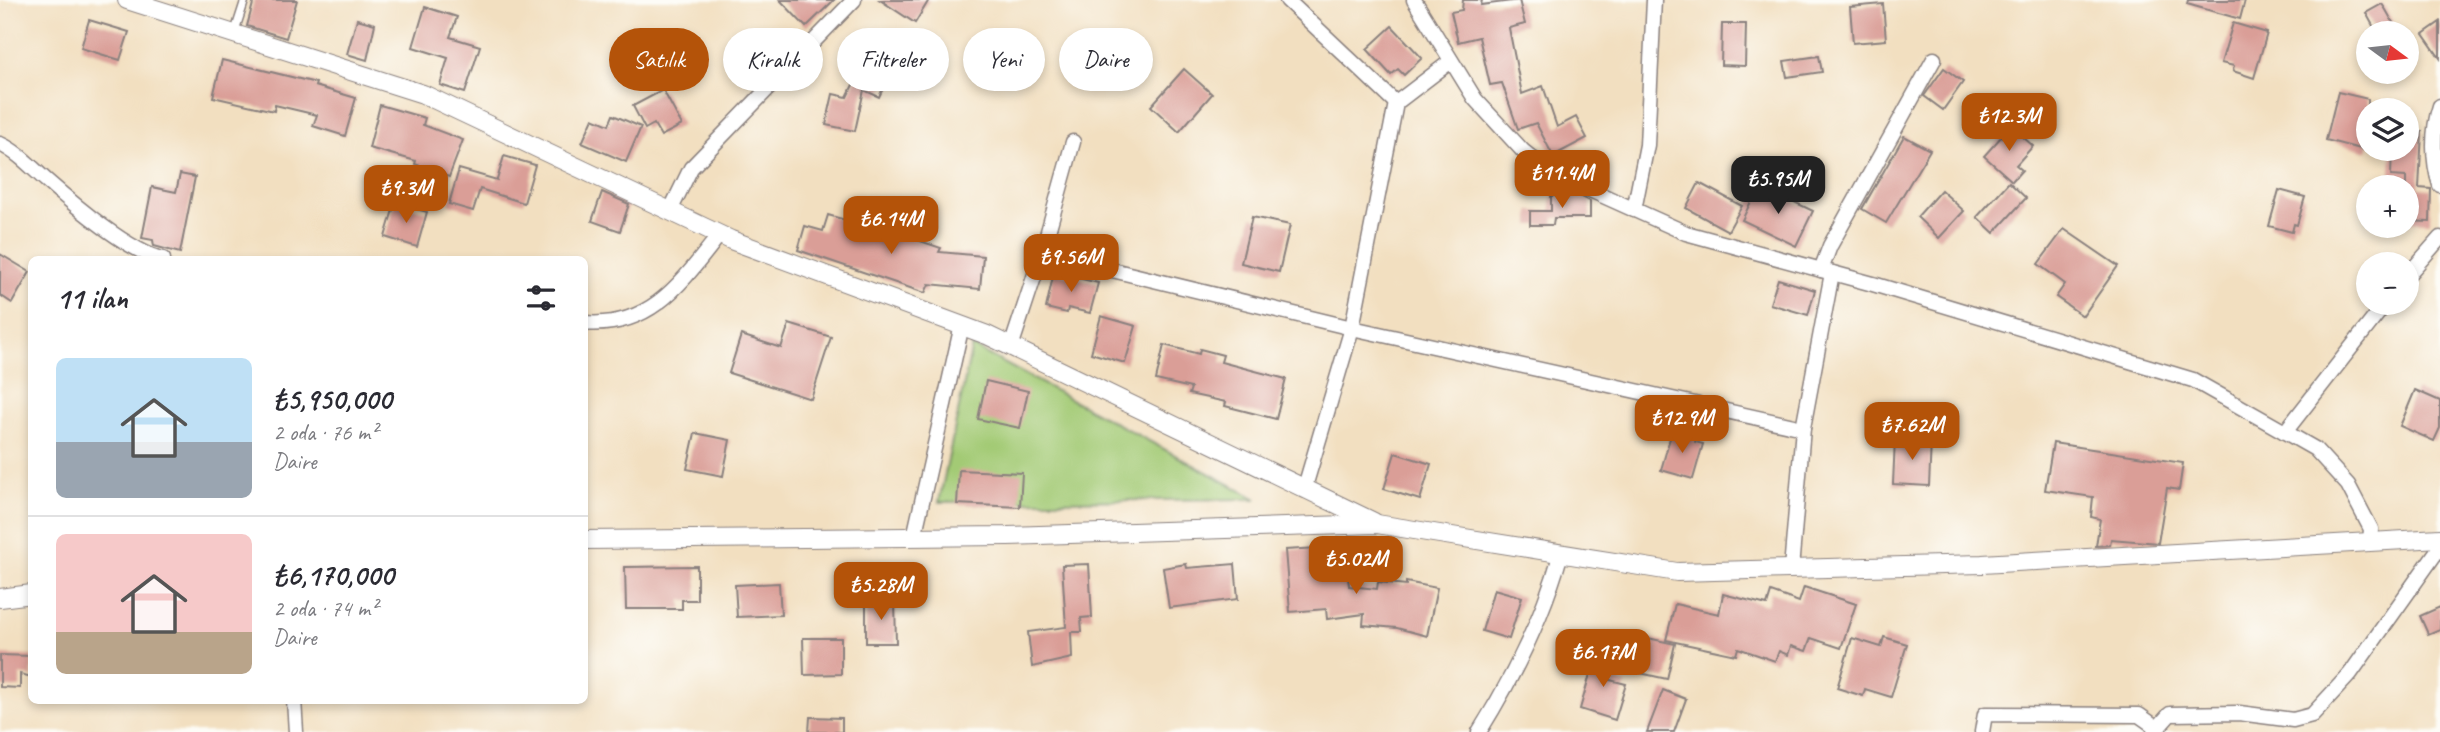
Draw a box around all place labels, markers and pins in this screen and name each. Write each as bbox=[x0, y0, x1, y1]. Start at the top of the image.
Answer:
pin: ₺12.3M bbox=[1952, 94, 2066, 153]
pin: ₺11.4M bbox=[1505, 150, 1619, 210]
pin: ₺5.95M bbox=[1721, 156, 1835, 216]
pin: ₺9.3M bbox=[357, 166, 455, 225]
pin: ₺6.14M bbox=[834, 196, 948, 256]
pin: ₺9.56M bbox=[1014, 234, 1128, 294]
pin: ₺12.9M bbox=[1625, 396, 1739, 455]
pin: ₺7.62M bbox=[1855, 402, 1969, 462]
pin: ₺5.02M bbox=[1299, 536, 1413, 596]
pin: ₺5.28M bbox=[824, 562, 938, 622]
pin: ₺6.17M bbox=[1546, 630, 1660, 689]

